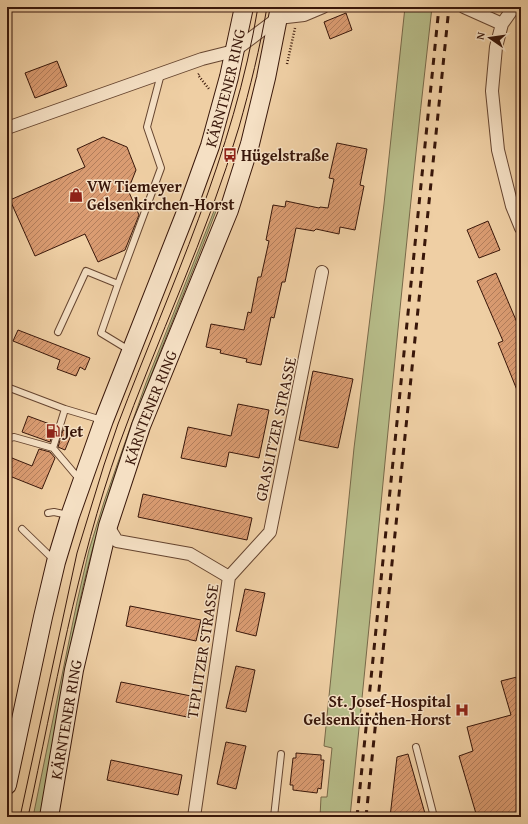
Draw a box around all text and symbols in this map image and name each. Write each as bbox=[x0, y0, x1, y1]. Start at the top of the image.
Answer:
north arrow bbox=[470, 18, 510, 58]
street label: KÄRNTENER RING bbox=[198, 26, 251, 150]
text: N bbox=[472, 30, 489, 41]
place label: Hügelstraße bbox=[241, 143, 329, 167]
bus stop icon: Hügelstraße bbox=[222, 147, 238, 163]
place label: VW Tiemeyer Gelsenkirchen-Horst bbox=[87, 174, 234, 216]
shop icon: VW Tiemeyer Gelsenkirchen-Horst bbox=[68, 187, 84, 203]
street label: KÄRNTENER RING bbox=[117, 346, 183, 468]
street label: GRASLITZER STRASSE bbox=[248, 355, 302, 503]
place label: Jet bbox=[61, 419, 83, 443]
fuel station icon: Jet bbox=[45, 423, 61, 439]
street label: TEPLITZER STRASSE bbox=[180, 582, 224, 720]
street label: KÄRNTENER RING bbox=[44, 656, 88, 781]
place label: St. Josef-Hospital Gelsenkirchen-Horst bbox=[304, 689, 451, 731]
hospital icon: St. Josef-Hospital Gelsenkirchen-Horst bbox=[454, 702, 470, 718]

